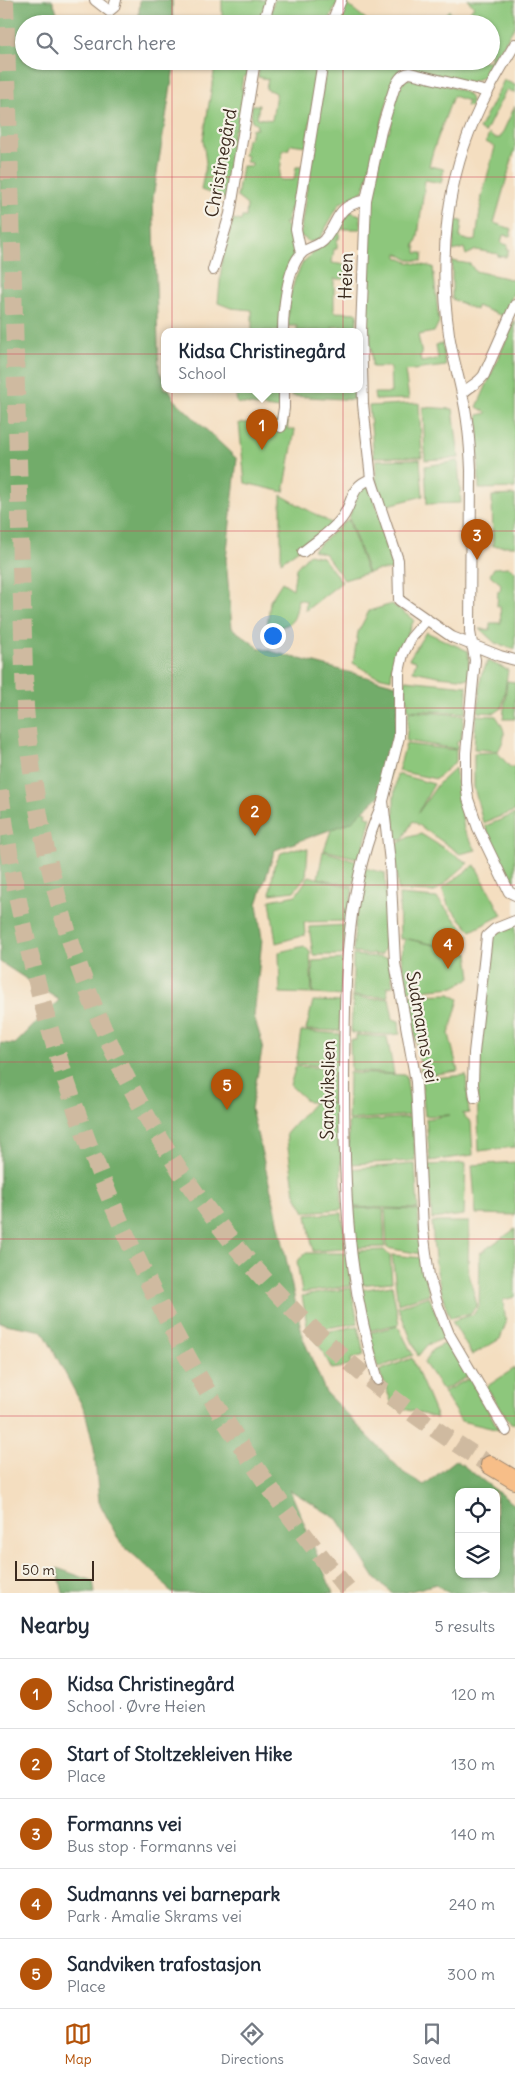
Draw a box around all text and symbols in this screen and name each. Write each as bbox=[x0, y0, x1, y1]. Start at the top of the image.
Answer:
search box bbox=[15, 15, 500, 70]
icon: search bbox=[33, 29, 61, 57]
text: Search here bbox=[73, 31, 176, 55]
street label: Christinegård bbox=[200, 106, 241, 219]
street label: Heien bbox=[333, 252, 358, 300]
popup bbox=[161, 328, 363, 393]
text: Kidsa Christinegård bbox=[178, 339, 346, 363]
text: School bbox=[178, 363, 226, 383]
pin: 1 bbox=[246, 409, 278, 450]
pin: 3 bbox=[461, 519, 493, 560]
your location bbox=[260, 623, 286, 649]
pin: 2 bbox=[239, 795, 271, 836]
pin: 4 bbox=[432, 928, 464, 969]
street label: Sudmanns vei bbox=[401, 969, 444, 1084]
street label: Sandvikslien bbox=[315, 1040, 340, 1140]
pin: 5 bbox=[211, 1069, 243, 1110]
map controls bbox=[455, 1488, 500, 1578]
button: locate bbox=[455, 1488, 500, 1533]
button: layers bbox=[455, 1533, 500, 1578]
scale bar bbox=[15, 1558, 94, 1581]
text: 50 m bbox=[22, 1561, 55, 1579]
text: Nearby bbox=[20, 1612, 90, 1639]
text: 5 results bbox=[434, 1616, 495, 1636]
text: Kidsa Christinegård bbox=[67, 1672, 234, 1696]
text: 1 bbox=[33, 1684, 39, 1704]
text: 120 m bbox=[452, 1684, 495, 1704]
text: School · Øvre Heien bbox=[67, 1696, 206, 1716]
text: Start of Stoltzekleiven Hike bbox=[67, 1742, 293, 1766]
text: 2 bbox=[32, 1754, 40, 1774]
text: 130 m bbox=[451, 1754, 495, 1774]
text: Place bbox=[67, 1766, 106, 1786]
text: Formanns vei bbox=[67, 1812, 182, 1836]
text: 3 bbox=[31, 1824, 41, 1844]
text: 140 m bbox=[451, 1824, 495, 1844]
text: Bus stop · Formanns vei bbox=[67, 1836, 237, 1856]
text: Sudmanns vei barnepark bbox=[67, 1882, 280, 1906]
text: 4 bbox=[31, 1894, 41, 1914]
text: 240 m bbox=[449, 1894, 495, 1914]
text: Park · Amalie Skrams vei bbox=[67, 1906, 242, 1926]
text: Sandviken trafostasjon bbox=[67, 1952, 261, 1976]
text: 5 bbox=[31, 1964, 41, 1984]
text: 300 m bbox=[447, 1964, 495, 1984]
text: Place bbox=[67, 1976, 106, 1996]
tab: Map bbox=[64, 2020, 92, 2068]
tab: Directions bbox=[221, 2020, 284, 2068]
tab: Saved bbox=[412, 2020, 451, 2068]

